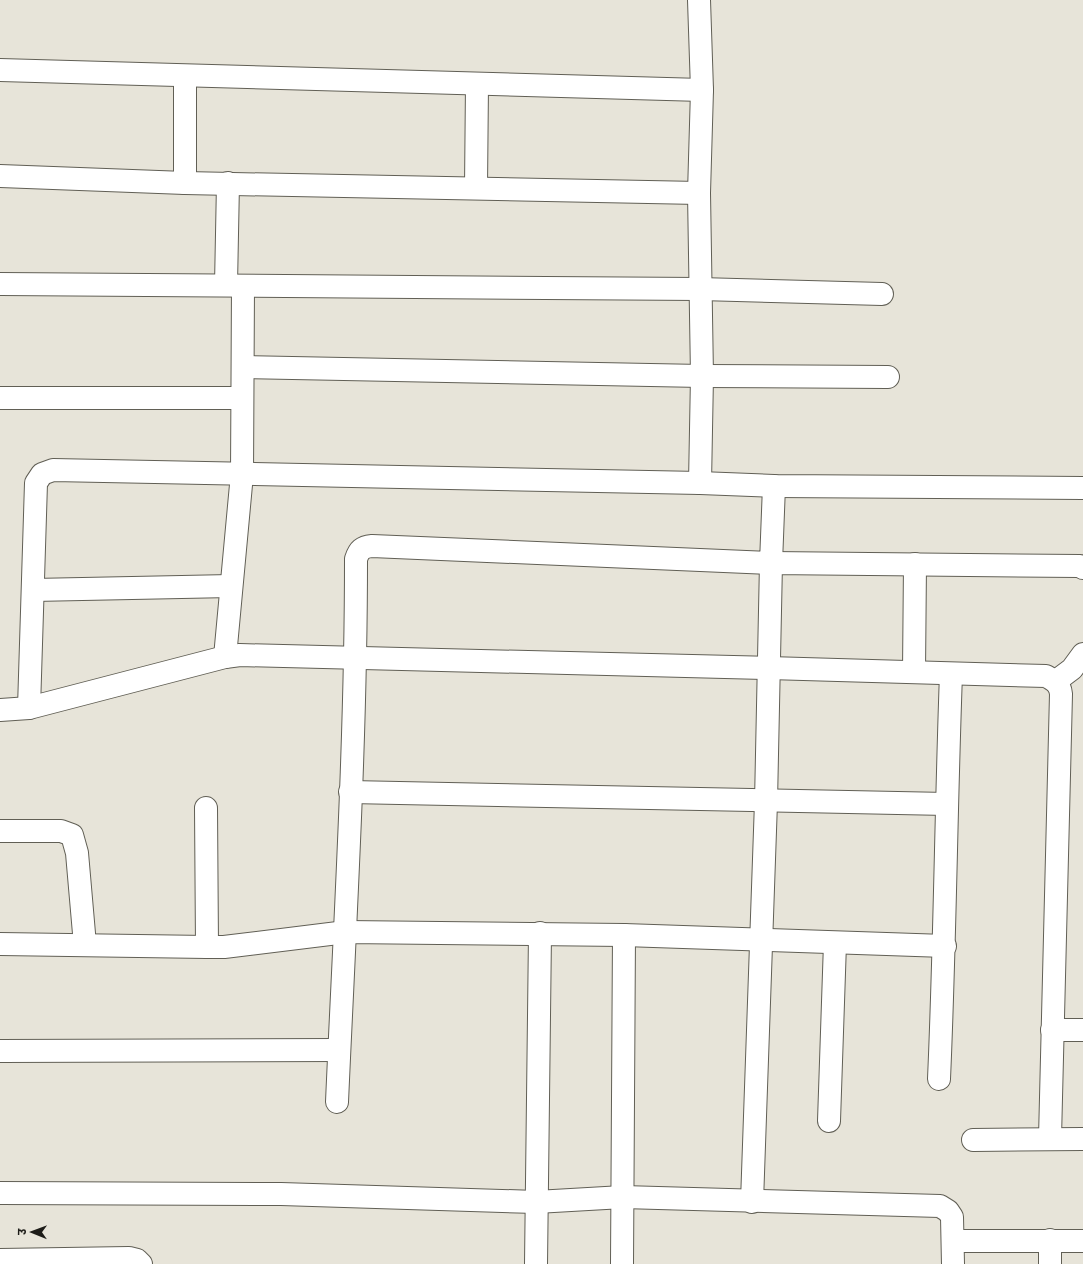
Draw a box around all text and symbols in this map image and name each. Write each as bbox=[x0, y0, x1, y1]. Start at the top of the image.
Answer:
north arrow bbox=[12, 1212, 52, 1252]
text: उ bbox=[14, 1228, 30, 1236]

